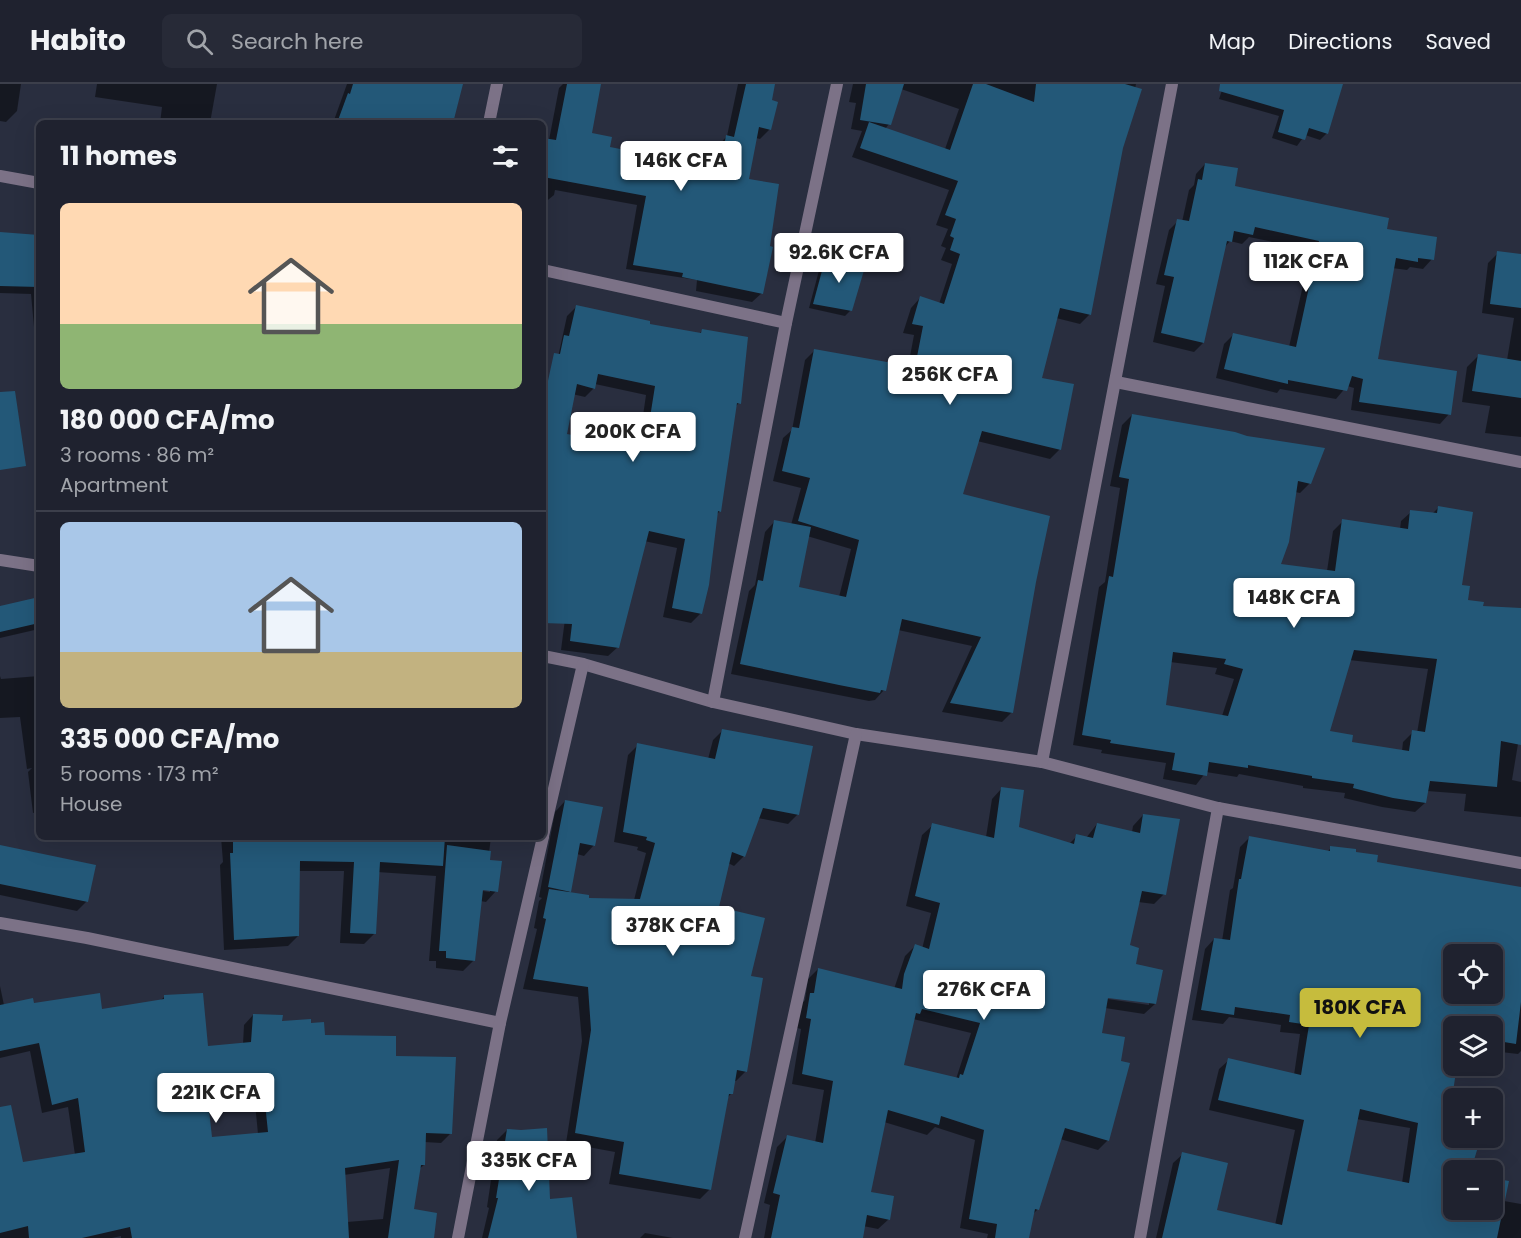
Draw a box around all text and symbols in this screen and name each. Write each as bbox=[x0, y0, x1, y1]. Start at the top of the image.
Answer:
search box bbox=[162, 14, 582, 68]
text: Habito bbox=[30, 21, 126, 60]
icon: search bbox=[183, 25, 216, 58]
text: Search here bbox=[231, 26, 363, 57]
text: Map bbox=[1209, 27, 1255, 56]
text: Directions bbox=[1288, 27, 1392, 56]
text: Saved bbox=[1425, 27, 1491, 56]
text: 11 homes bbox=[60, 138, 177, 174]
icon: filters bbox=[489, 140, 522, 173]
pin: 146K CFA bbox=[619, 141, 743, 192]
text: 146K CFA bbox=[635, 146, 727, 174]
pin: 92.6K CFA bbox=[770, 233, 908, 284]
text: 92.6K CFA bbox=[788, 238, 890, 266]
icon: home bbox=[237, 242, 345, 350]
pin: 112K CFA bbox=[1244, 242, 1368, 293]
text: 112K CFA bbox=[1263, 247, 1349, 275]
pin: 256K CFA bbox=[888, 355, 1012, 406]
text: 256K CFA bbox=[902, 360, 998, 388]
text: 180 000 CFA/mo bbox=[60, 402, 275, 438]
pin: 200K CFA bbox=[571, 412, 695, 463]
text: 200K CFA bbox=[585, 417, 681, 445]
text: 3 rooms · 86 m² bbox=[60, 441, 214, 469]
text: Apartment bbox=[60, 471, 168, 499]
icon: home bbox=[237, 561, 345, 669]
pin: 148K CFA bbox=[1232, 578, 1356, 629]
text: 148K CFA bbox=[1247, 583, 1341, 611]
text: 335 000 CFA/mo bbox=[60, 721, 279, 757]
text: 5 rooms · 173 m² bbox=[60, 760, 219, 788]
text: House bbox=[60, 790, 122, 818]
pin: 378K CFA bbox=[611, 906, 735, 957]
text: 378K CFA bbox=[626, 911, 720, 939]
map controls bbox=[1443, 944, 1503, 1220]
button: locate bbox=[1443, 944, 1503, 1004]
pin: 276K CFA bbox=[922, 970, 1046, 1021]
text: 276K CFA bbox=[937, 975, 1031, 1003]
pin: 180K CFA bbox=[1298, 988, 1422, 1039]
text: 180K CFA bbox=[1314, 993, 1406, 1021]
button: layers bbox=[1443, 1016, 1503, 1076]
pin: 221K CFA bbox=[154, 1073, 278, 1124]
text: 221K CFA bbox=[171, 1078, 261, 1106]
button: + bbox=[1443, 1088, 1503, 1148]
pin: 335K CFA bbox=[467, 1141, 591, 1192]
text: 335K CFA bbox=[481, 1146, 577, 1174]
button: − bbox=[1443, 1160, 1503, 1220]

